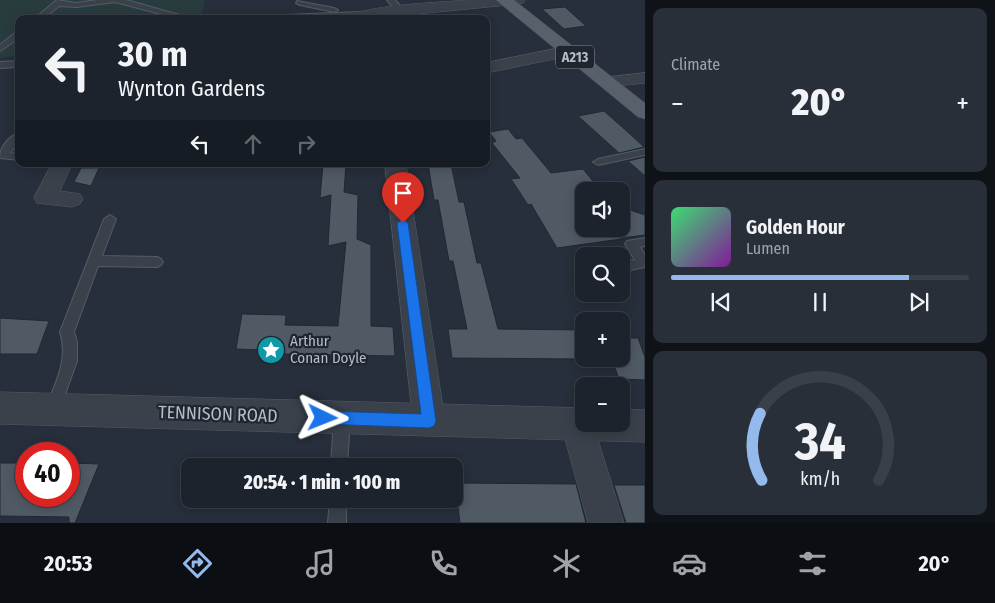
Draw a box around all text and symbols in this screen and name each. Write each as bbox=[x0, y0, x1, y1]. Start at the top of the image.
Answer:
text: 30 m bbox=[118, 33, 188, 75]
icon: left bbox=[35, 35, 100, 100]
road number: A213 bbox=[556, 46, 594, 68]
text: Climate bbox=[671, 55, 720, 74]
text: Wynton Gardens bbox=[118, 75, 265, 102]
text: 20° bbox=[792, 79, 848, 125]
text: − bbox=[671, 87, 684, 120]
text: + bbox=[956, 87, 969, 120]
icon: left bbox=[186, 130, 214, 158]
icon: ahead bbox=[239, 130, 267, 158]
icon: right bbox=[292, 130, 320, 158]
pin bbox=[382, 172, 424, 223]
icon: arrive bbox=[389, 179, 417, 207]
map controls bbox=[575, 182, 630, 432]
button: sound bbox=[575, 182, 630, 237]
text: Golden Hour bbox=[746, 216, 845, 239]
text: Lumen bbox=[746, 239, 790, 258]
button: search bbox=[575, 247, 630, 302]
icon: previous bbox=[707, 288, 735, 316]
icon: pause bbox=[806, 288, 834, 316]
icon: next bbox=[905, 288, 933, 316]
button: + bbox=[575, 312, 630, 367]
place label: Arthur Conan Doyle bbox=[290, 332, 366, 367]
place icon: Arthur Conan Doyle bbox=[256, 335, 286, 365]
button: − bbox=[575, 377, 630, 432]
position arrow bbox=[296, 391, 348, 443]
street label: TENNISON ROAD bbox=[158, 401, 278, 427]
text: 34 bbox=[793, 410, 846, 473]
speed limit sign: 40 bbox=[15, 442, 80, 507]
text: km/h bbox=[800, 468, 840, 490]
text: 20:54 · 1 min · 100 m bbox=[244, 471, 400, 494]
icon: directions bbox=[180, 546, 215, 581]
icon: music bbox=[303, 546, 338, 581]
icon: phone bbox=[426, 546, 461, 581]
icon: climate bbox=[549, 546, 584, 581]
icon: car bbox=[672, 546, 707, 581]
icon: filters bbox=[795, 546, 830, 581]
text: 20:53 bbox=[44, 550, 92, 577]
text: 20° bbox=[918, 550, 951, 577]

